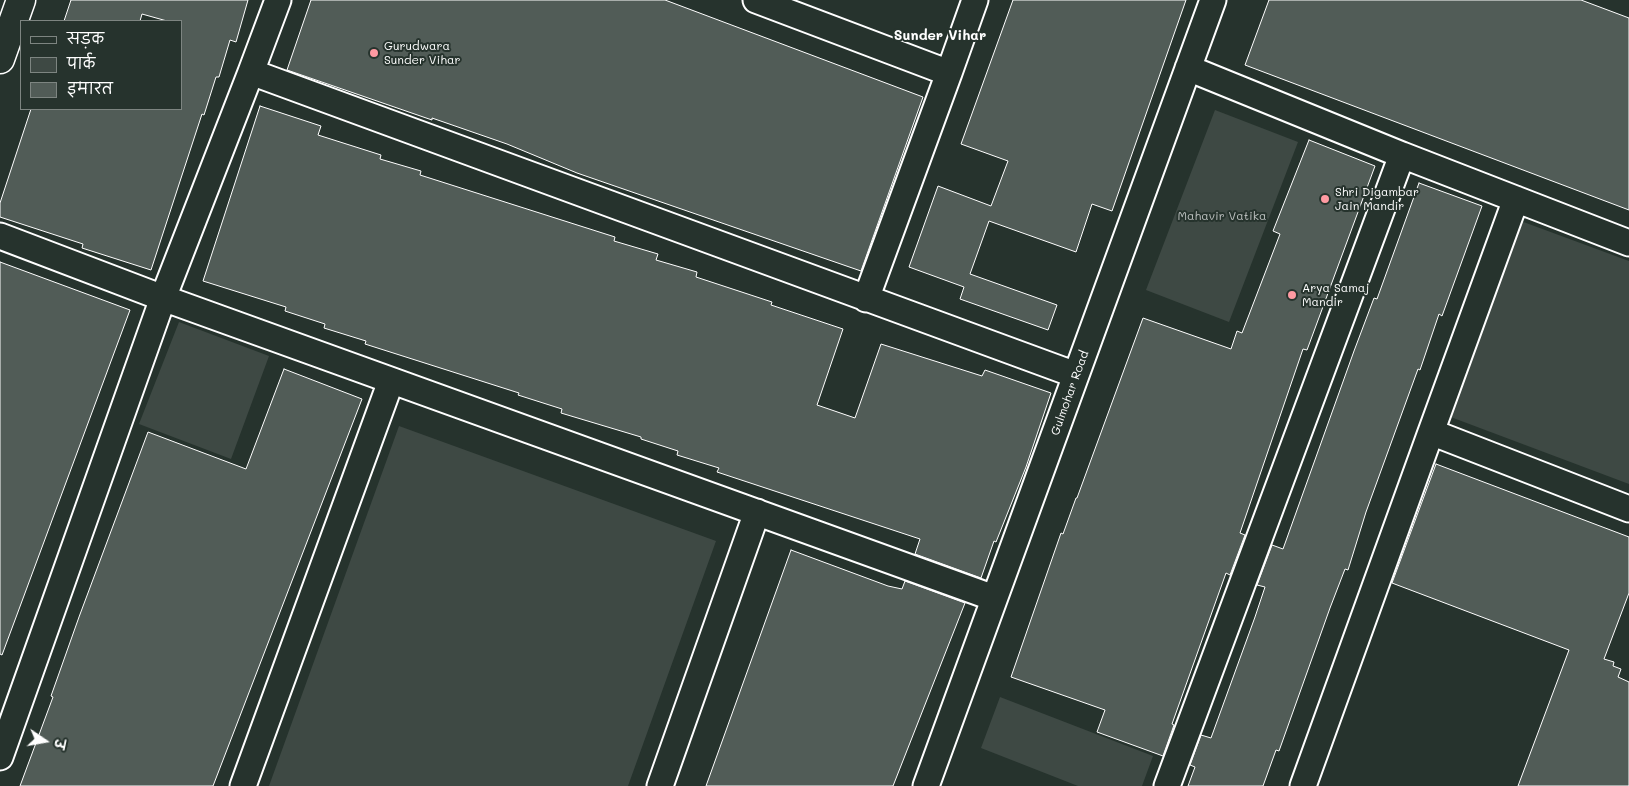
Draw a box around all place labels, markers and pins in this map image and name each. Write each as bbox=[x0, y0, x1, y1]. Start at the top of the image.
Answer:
place label: Gurudwara Sunder Vihar bbox=[384, 39, 461, 67]
marker: Gurudwara Sunder Vihar bbox=[368, 47, 380, 59]
place label: Shri Digambar Jain Mandir bbox=[1335, 185, 1419, 213]
marker: Shri Digambar Jain Mandir bbox=[1319, 193, 1331, 205]
place label: Arya Samaj Mandir bbox=[1302, 281, 1369, 309]
marker: Arya Samaj Mandir bbox=[1286, 289, 1298, 301]

